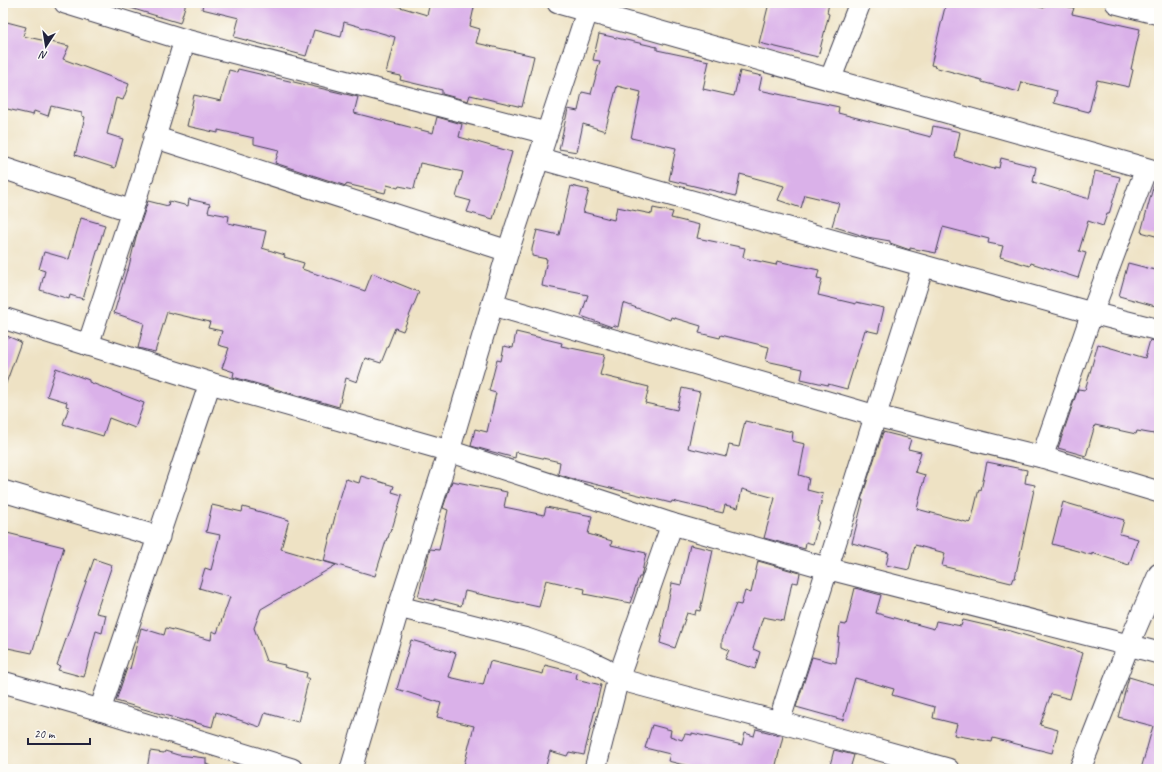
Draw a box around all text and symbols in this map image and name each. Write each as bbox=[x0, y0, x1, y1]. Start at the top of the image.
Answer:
north arrow bbox=[26, 26, 66, 66]
text: N bbox=[37, 48, 49, 63]
scale bar bbox=[28, 720, 90, 746]
text: 20 m bbox=[34, 726, 56, 742]

